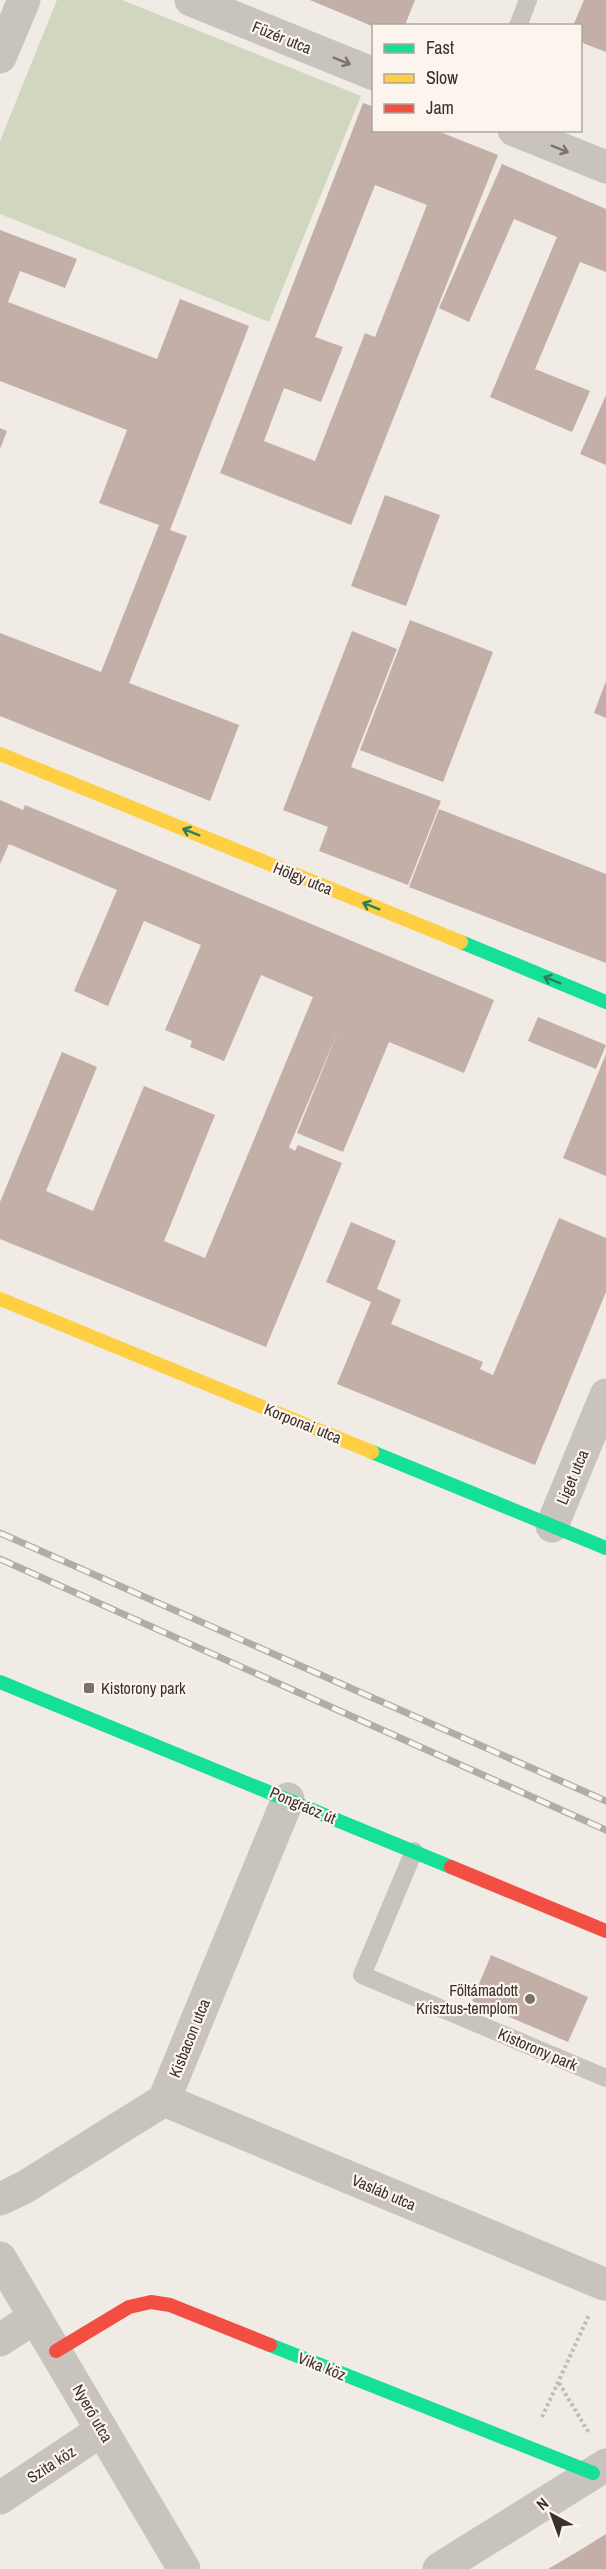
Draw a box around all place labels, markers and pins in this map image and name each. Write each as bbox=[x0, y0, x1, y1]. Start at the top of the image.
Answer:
place label: Kistorony park bbox=[101, 1677, 186, 1699]
marker: Kistorony park bbox=[82, 1681, 96, 1695]
place label: Föltámadott Krisztus-templom bbox=[416, 1979, 518, 2019]
marker: Föltámadott Krisztus-templom bbox=[523, 1992, 537, 2006]

